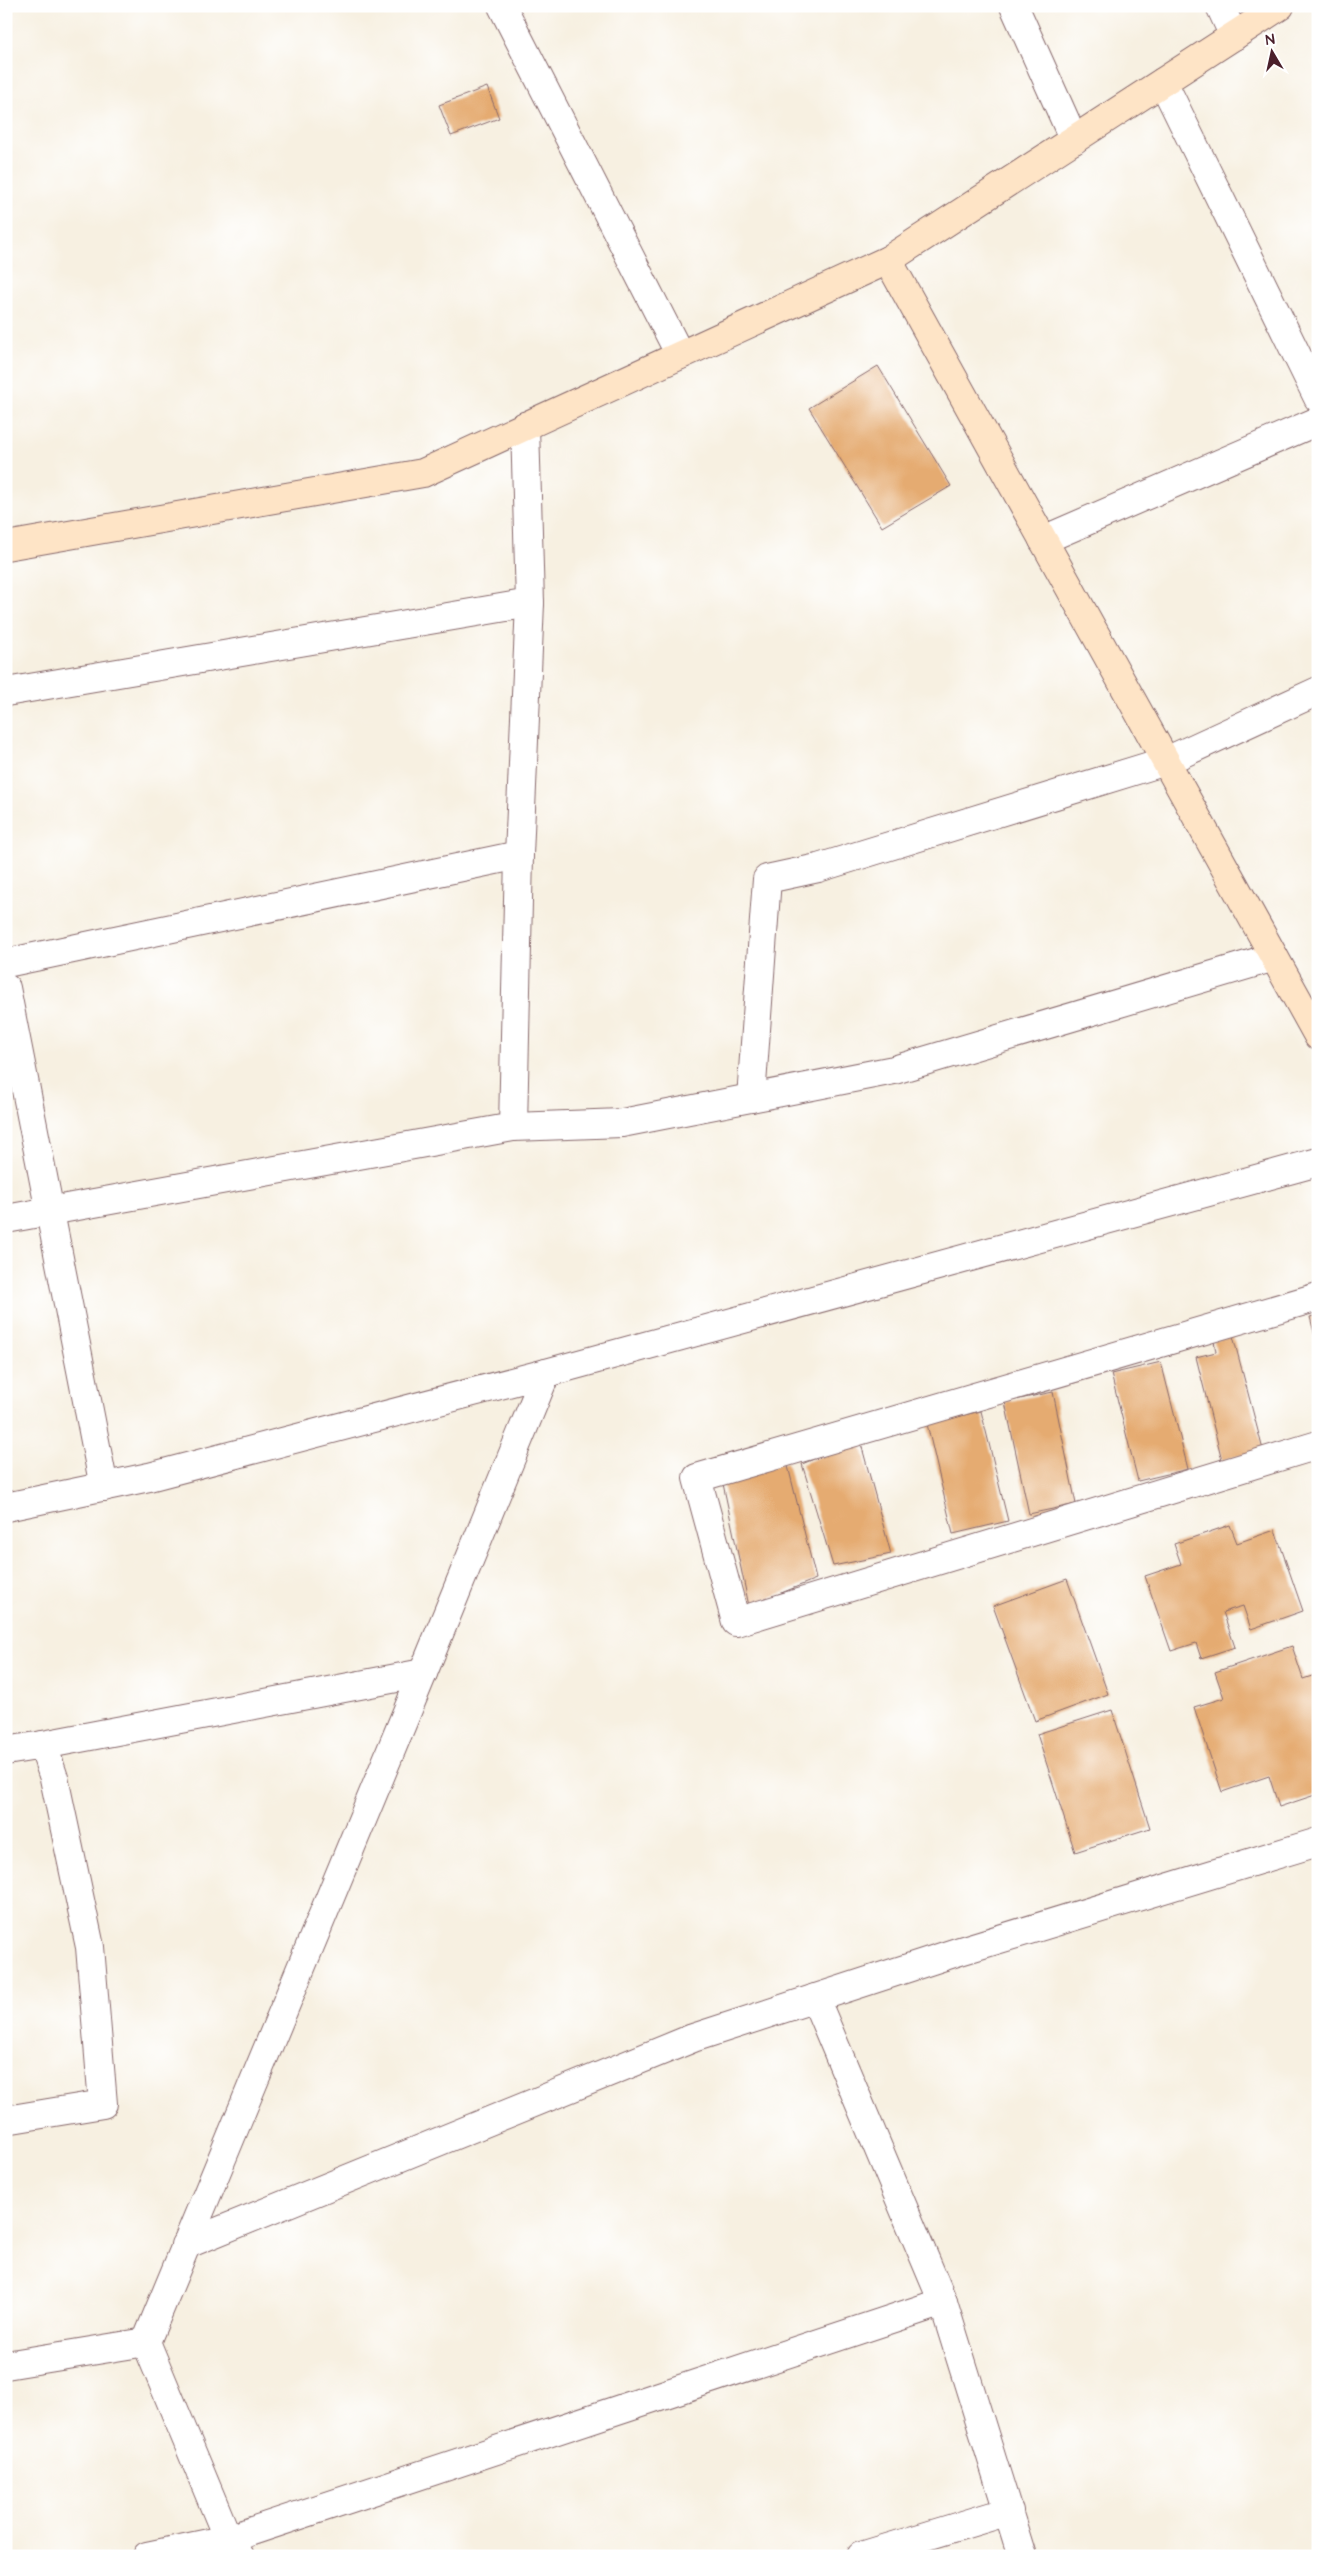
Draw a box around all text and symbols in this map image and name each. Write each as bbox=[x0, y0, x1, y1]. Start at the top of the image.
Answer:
north arrow bbox=[1246, 28, 1296, 78]
text: N bbox=[1264, 30, 1276, 51]

